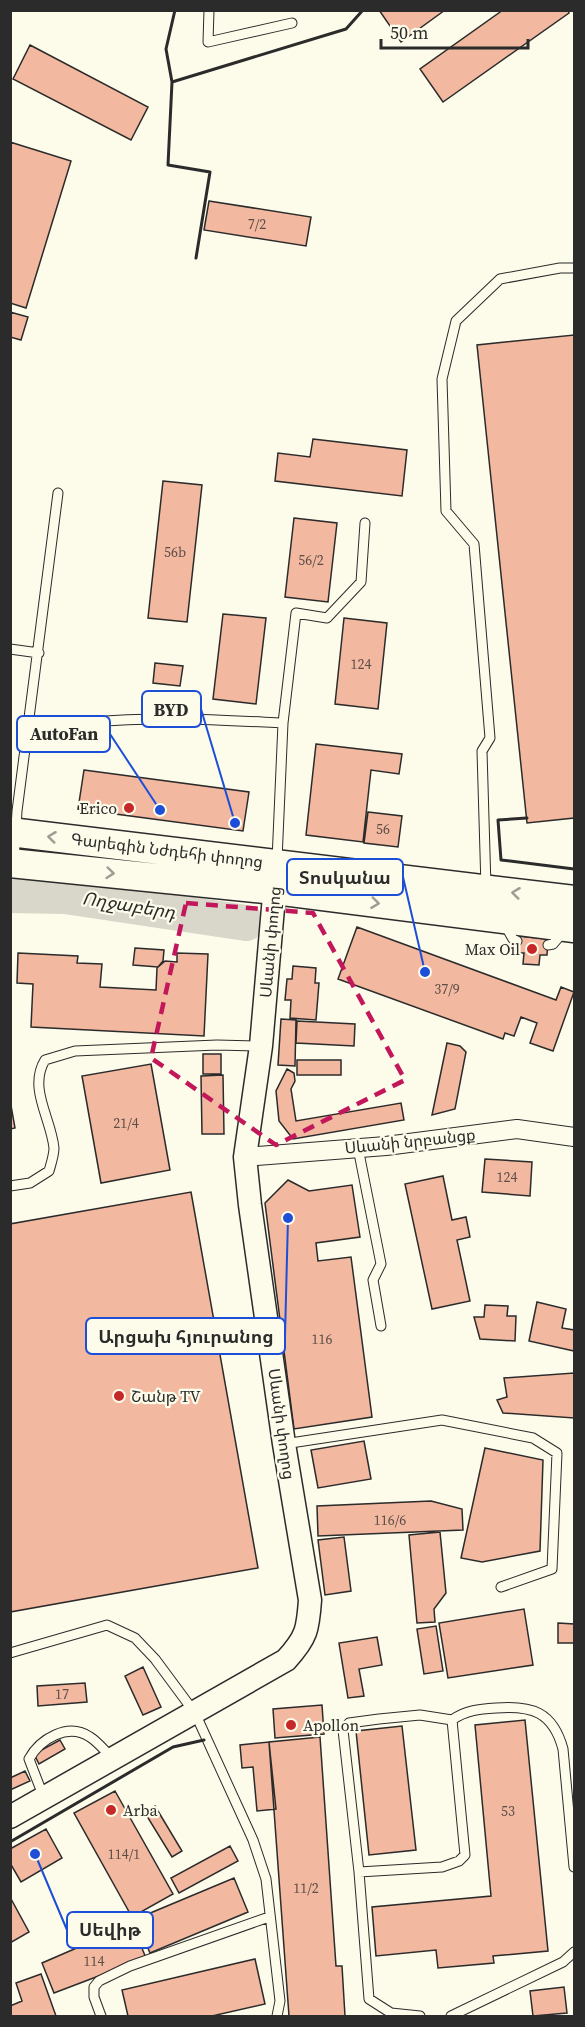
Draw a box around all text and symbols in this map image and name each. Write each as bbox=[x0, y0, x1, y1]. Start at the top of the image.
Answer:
scale bar bbox=[381, 12, 528, 50]
text: 50 m bbox=[390, 20, 428, 45]
house number: 7/2 bbox=[248, 214, 266, 234]
house number: 56b bbox=[164, 542, 186, 562]
house number: 56/2 bbox=[298, 550, 324, 570]
house number: 124 bbox=[351, 654, 372, 674]
callout: BYD bbox=[142, 691, 201, 727]
text: BYD bbox=[154, 697, 189, 722]
callout: AutoFan bbox=[17, 716, 110, 752]
text: AutoFan bbox=[30, 721, 98, 746]
place label: Erico bbox=[79, 797, 117, 819]
marker: Erico bbox=[122, 801, 136, 815]
house number: 56 bbox=[376, 819, 390, 839]
street label: Գարեգին Նժդեհի փողոց bbox=[70, 827, 264, 873]
one-way arrow bbox=[47, 831, 56, 843]
callout: Տոսկանա bbox=[287, 859, 403, 895]
text: Տոսկանա bbox=[299, 865, 391, 890]
one-way arrow bbox=[106, 866, 115, 879]
water label: Ողջաբերդ bbox=[81, 885, 178, 925]
street label: Սևանի փողոց bbox=[254, 885, 286, 999]
one-way arrow bbox=[512, 887, 521, 899]
one-way arrow bbox=[371, 896, 380, 908]
place label: Max Oil bbox=[465, 938, 520, 960]
marker: Max Oil bbox=[525, 942, 539, 956]
house number: 37/9 bbox=[434, 979, 460, 999]
house number: 21/4 bbox=[113, 1113, 139, 1133]
street label: Սևանի նրբանցք bbox=[344, 1123, 476, 1159]
house number: 124 bbox=[497, 1167, 518, 1187]
callout: Արցախ հյուրանոց bbox=[86, 1318, 285, 1354]
text: Արցախ հյուրանոց bbox=[98, 1324, 274, 1349]
house number: 116 bbox=[312, 1329, 333, 1349]
street label: Սևանի փողոց bbox=[263, 1367, 301, 1481]
place label: Շանթ TV bbox=[131, 1385, 201, 1407]
marker: Շանթ TV bbox=[112, 1389, 126, 1403]
house number: 116/6 bbox=[374, 1510, 406, 1530]
house number: 17 bbox=[55, 1684, 69, 1704]
place label: Apollon bbox=[303, 1714, 359, 1736]
marker: Apollon bbox=[284, 1718, 298, 1732]
place label: Arba bbox=[123, 1799, 158, 1821]
house number: 53 bbox=[501, 1801, 515, 1821]
marker: Arba bbox=[104, 1803, 118, 1817]
house number: 114/1 bbox=[108, 1844, 140, 1864]
house number: 11/2 bbox=[293, 1878, 319, 1898]
callout: Սեվիթ bbox=[67, 1912, 153, 1948]
text: Սեվիթ bbox=[79, 1917, 142, 1942]
house number: 114 bbox=[84, 1951, 105, 1971]

